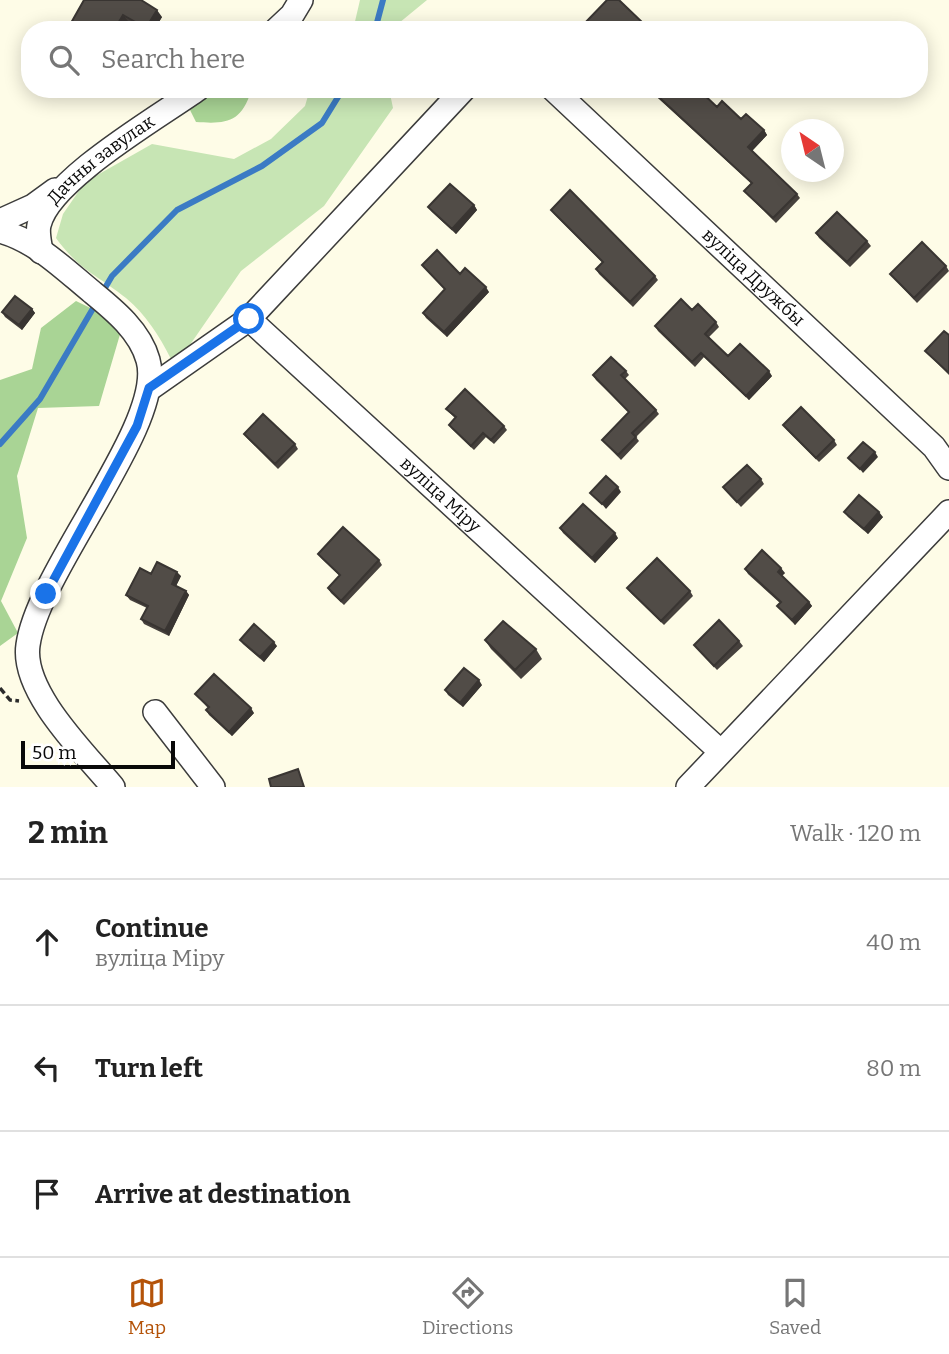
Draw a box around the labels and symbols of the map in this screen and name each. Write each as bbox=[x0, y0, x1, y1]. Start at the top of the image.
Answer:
street label: Дачны завулак bbox=[43, 110, 159, 209]
north arrow bbox=[781, 119, 844, 182]
street label: вуліца Дружбы bbox=[698, 224, 809, 331]
route start bbox=[233, 303, 264, 334]
street label: вуліца Міру bbox=[396, 452, 486, 537]
route end bbox=[30, 578, 61, 609]
scale bar bbox=[21, 738, 175, 770]

